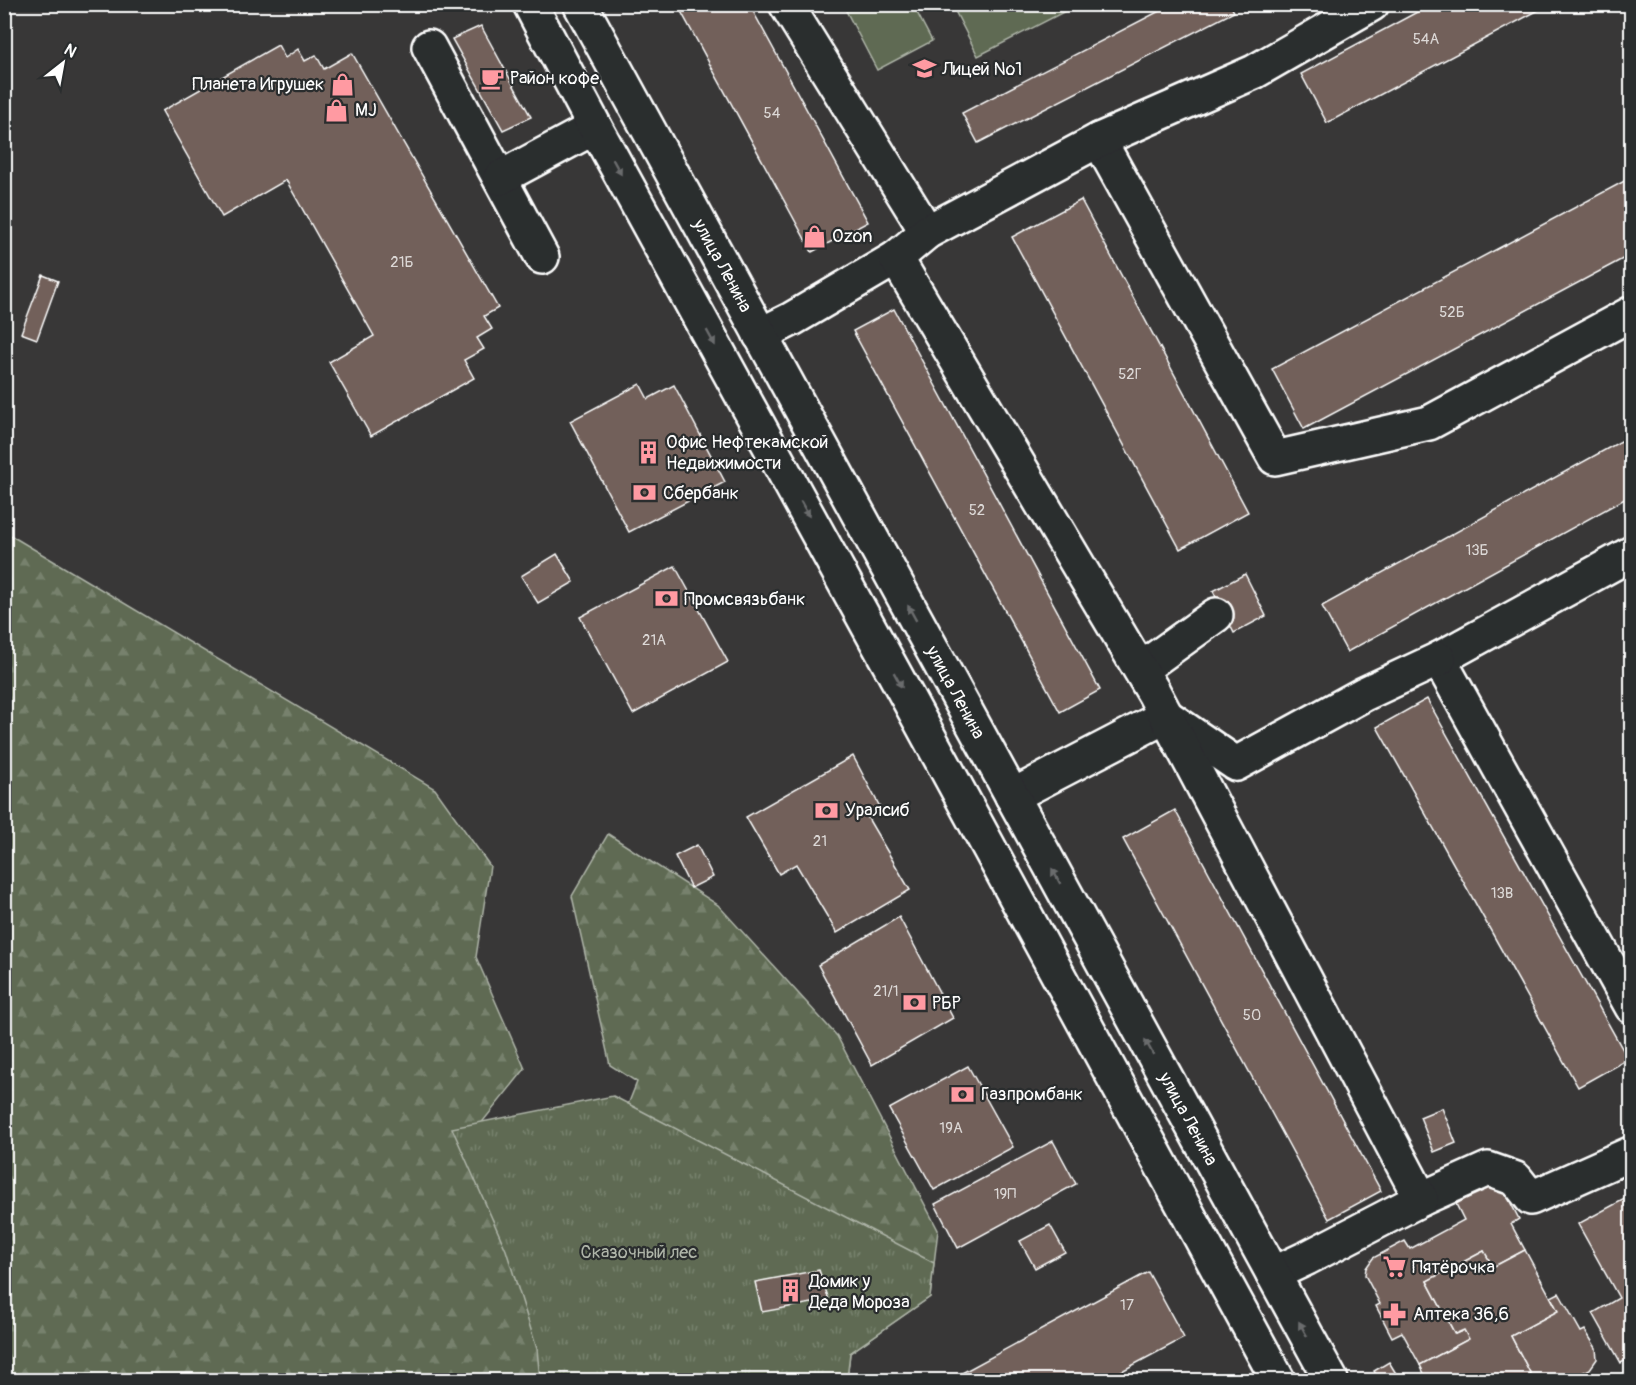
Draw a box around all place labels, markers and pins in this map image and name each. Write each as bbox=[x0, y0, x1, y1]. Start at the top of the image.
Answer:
school or university icon: Лицей №1 bbox=[911, 56, 937, 82]
place label: Лицей №1 bbox=[941, 58, 1022, 81]
cafe icon: Район кофе bbox=[479, 65, 505, 91]
place label: Район кофе bbox=[510, 67, 599, 90]
shop icon: Планета Игрушек bbox=[329, 71, 355, 97]
place label: Планета Игрушек bbox=[192, 73, 324, 96]
shop icon: MJ bbox=[324, 97, 350, 123]
place label: MJ bbox=[355, 99, 377, 122]
shop icon: Ozon bbox=[801, 223, 827, 249]
place label: Ozon bbox=[832, 225, 872, 248]
place label: Офис Нефтекамской Недвижимости bbox=[666, 431, 828, 475]
building icon: Офис Нефтекамской Недвижимости bbox=[635, 439, 661, 465]
bank icon: Сбербанк bbox=[632, 480, 658, 506]
place label: Сбербанк bbox=[663, 482, 739, 505]
bank icon: Промсвязьбанк bbox=[653, 586, 679, 612]
place label: Промсвязьбанк bbox=[684, 588, 805, 611]
bank icon: Уралсиб bbox=[814, 797, 840, 823]
place label: Уралсиб bbox=[845, 799, 910, 822]
bank icon: РБР bbox=[901, 990, 927, 1016]
place label: РБР bbox=[932, 992, 961, 1015]
bank icon: Газпромбанк bbox=[950, 1081, 976, 1107]
place label: Газпромбанк bbox=[981, 1083, 1083, 1106]
supermarket icon: Пятёрочка bbox=[1381, 1254, 1407, 1280]
place label: Пятёрочка bbox=[1412, 1256, 1495, 1279]
place label: Домик у Деда Мороза bbox=[808, 1270, 910, 1314]
building icon: Домик у Деда Мороза bbox=[778, 1278, 804, 1304]
pharmacy icon: Аптека 36,6 bbox=[1382, 1301, 1408, 1327]
place label: Аптека 36,6 bbox=[1413, 1303, 1509, 1326]

